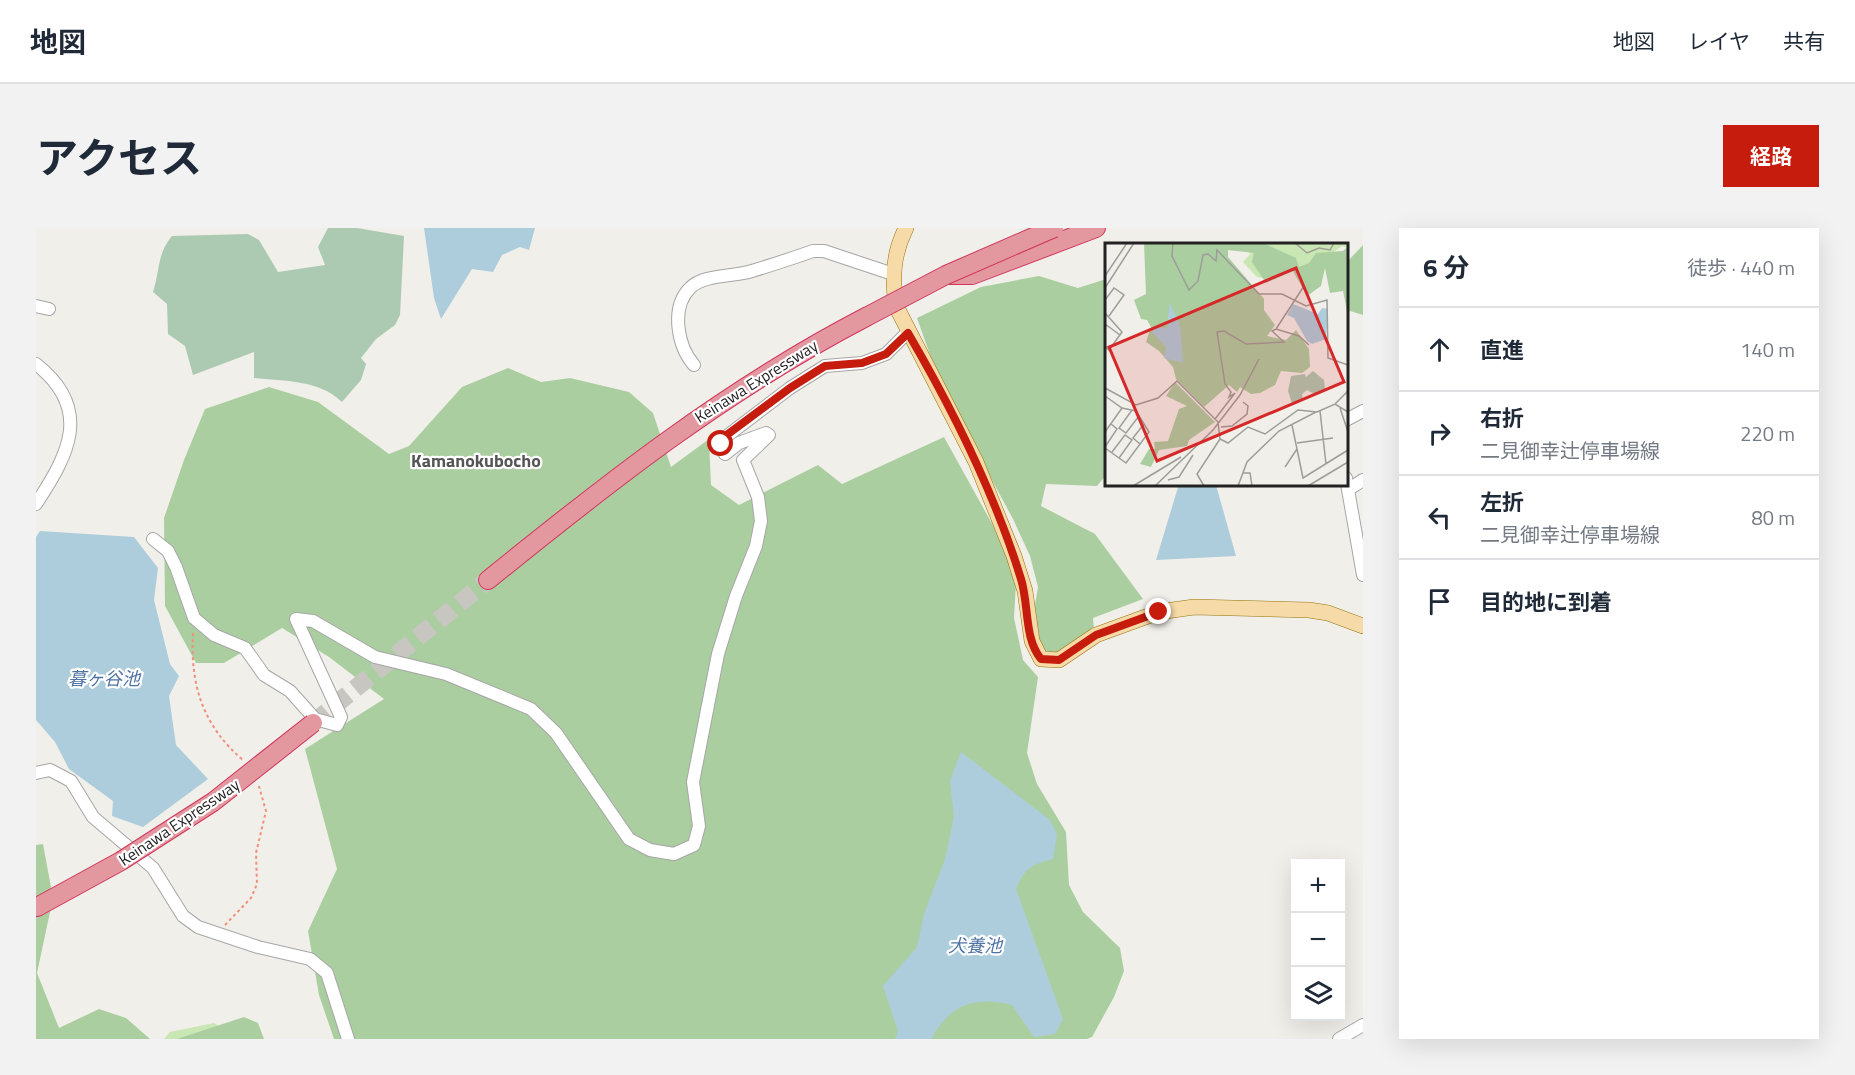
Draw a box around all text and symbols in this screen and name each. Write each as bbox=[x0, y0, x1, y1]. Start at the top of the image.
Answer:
text: 地図 bbox=[30, 20, 86, 63]
text: 地図 bbox=[1613, 25, 1655, 57]
text: レイヤ bbox=[1688, 25, 1750, 57]
text: 共有 bbox=[1783, 25, 1825, 57]
text: アクセス bbox=[36, 125, 202, 189]
button: 経路 bbox=[1723, 125, 1819, 187]
inset map bbox=[1105, 243, 1348, 486]
text: 6 分 bbox=[1423, 248, 1469, 287]
text: 徒歩 · 440 m bbox=[1687, 252, 1795, 283]
street label: Keinawa Expressway bbox=[690, 333, 822, 429]
icon: ahead bbox=[1423, 333, 1456, 366]
text: 直進 bbox=[1480, 333, 1524, 367]
text: 140 m bbox=[1740, 334, 1795, 365]
text: 右折 bbox=[1480, 401, 1524, 435]
icon: right bbox=[1423, 417, 1456, 450]
text: 220 m bbox=[1740, 418, 1795, 449]
route start bbox=[707, 430, 733, 456]
text: 二見御幸辻停車場線 bbox=[1480, 435, 1660, 466]
district label: Kamanokubocho bbox=[411, 447, 541, 474]
text: 左折 bbox=[1480, 485, 1524, 519]
icon: left bbox=[1423, 501, 1456, 534]
text: 80 m bbox=[1751, 502, 1795, 533]
text: 二見御幸辻停車場線 bbox=[1480, 519, 1660, 550]
icon: arrive bbox=[1423, 585, 1456, 618]
text: 目的地に到着 bbox=[1480, 585, 1612, 619]
route end bbox=[1145, 598, 1171, 624]
water label: 暮ヶ谷池 bbox=[68, 665, 142, 692]
street label: Keinawa Expressway bbox=[114, 772, 244, 871]
map controls bbox=[1291, 859, 1345, 1021]
button: + bbox=[1291, 859, 1345, 913]
button: − bbox=[1291, 913, 1345, 967]
water label: 犬養池 bbox=[948, 932, 1004, 959]
button: layers bbox=[1291, 967, 1345, 1021]

